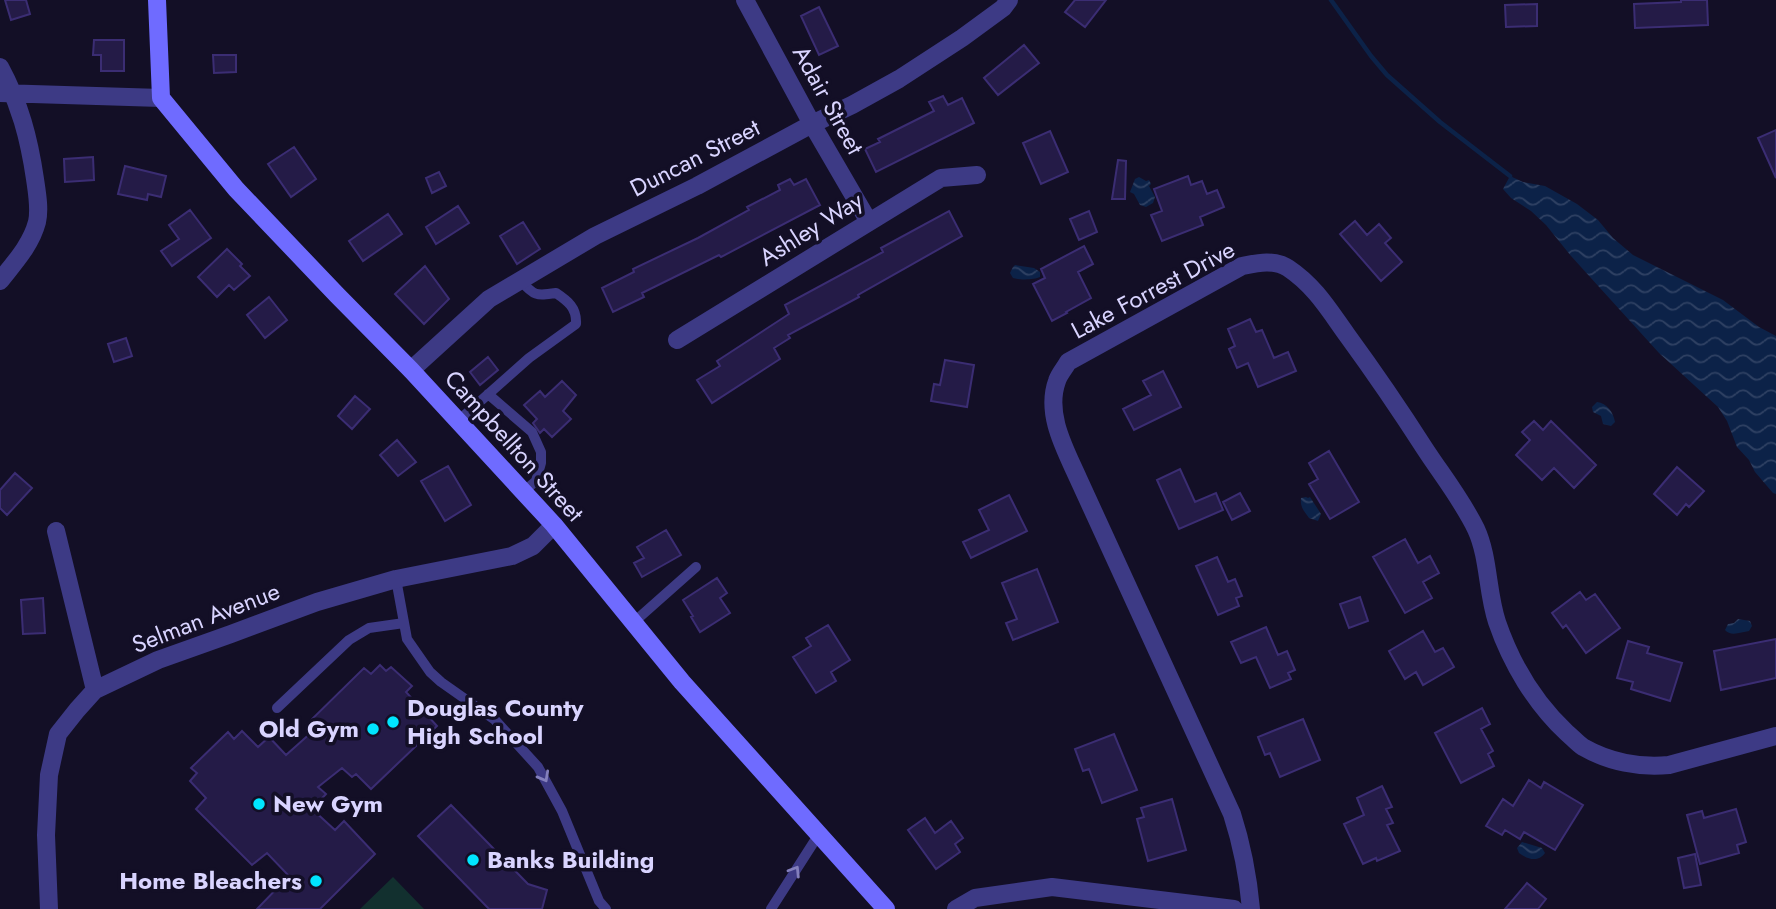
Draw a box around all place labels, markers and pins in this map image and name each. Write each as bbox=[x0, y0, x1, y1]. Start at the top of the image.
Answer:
place label: Douglas County High School bbox=[407, 690, 584, 753]
place label: Old Gym bbox=[259, 711, 359, 746]
marker: Douglas County High School bbox=[385, 714, 401, 730]
marker: Old Gym bbox=[365, 721, 381, 737]
place label: New Gym bbox=[273, 786, 383, 821]
marker: New Gym bbox=[251, 796, 267, 812]
place label: Banks Building bbox=[487, 842, 654, 877]
marker: Banks Building bbox=[465, 852, 481, 868]
place label: Home Bleachers bbox=[119, 863, 302, 898]
marker: Home Bleachers bbox=[308, 873, 324, 889]

